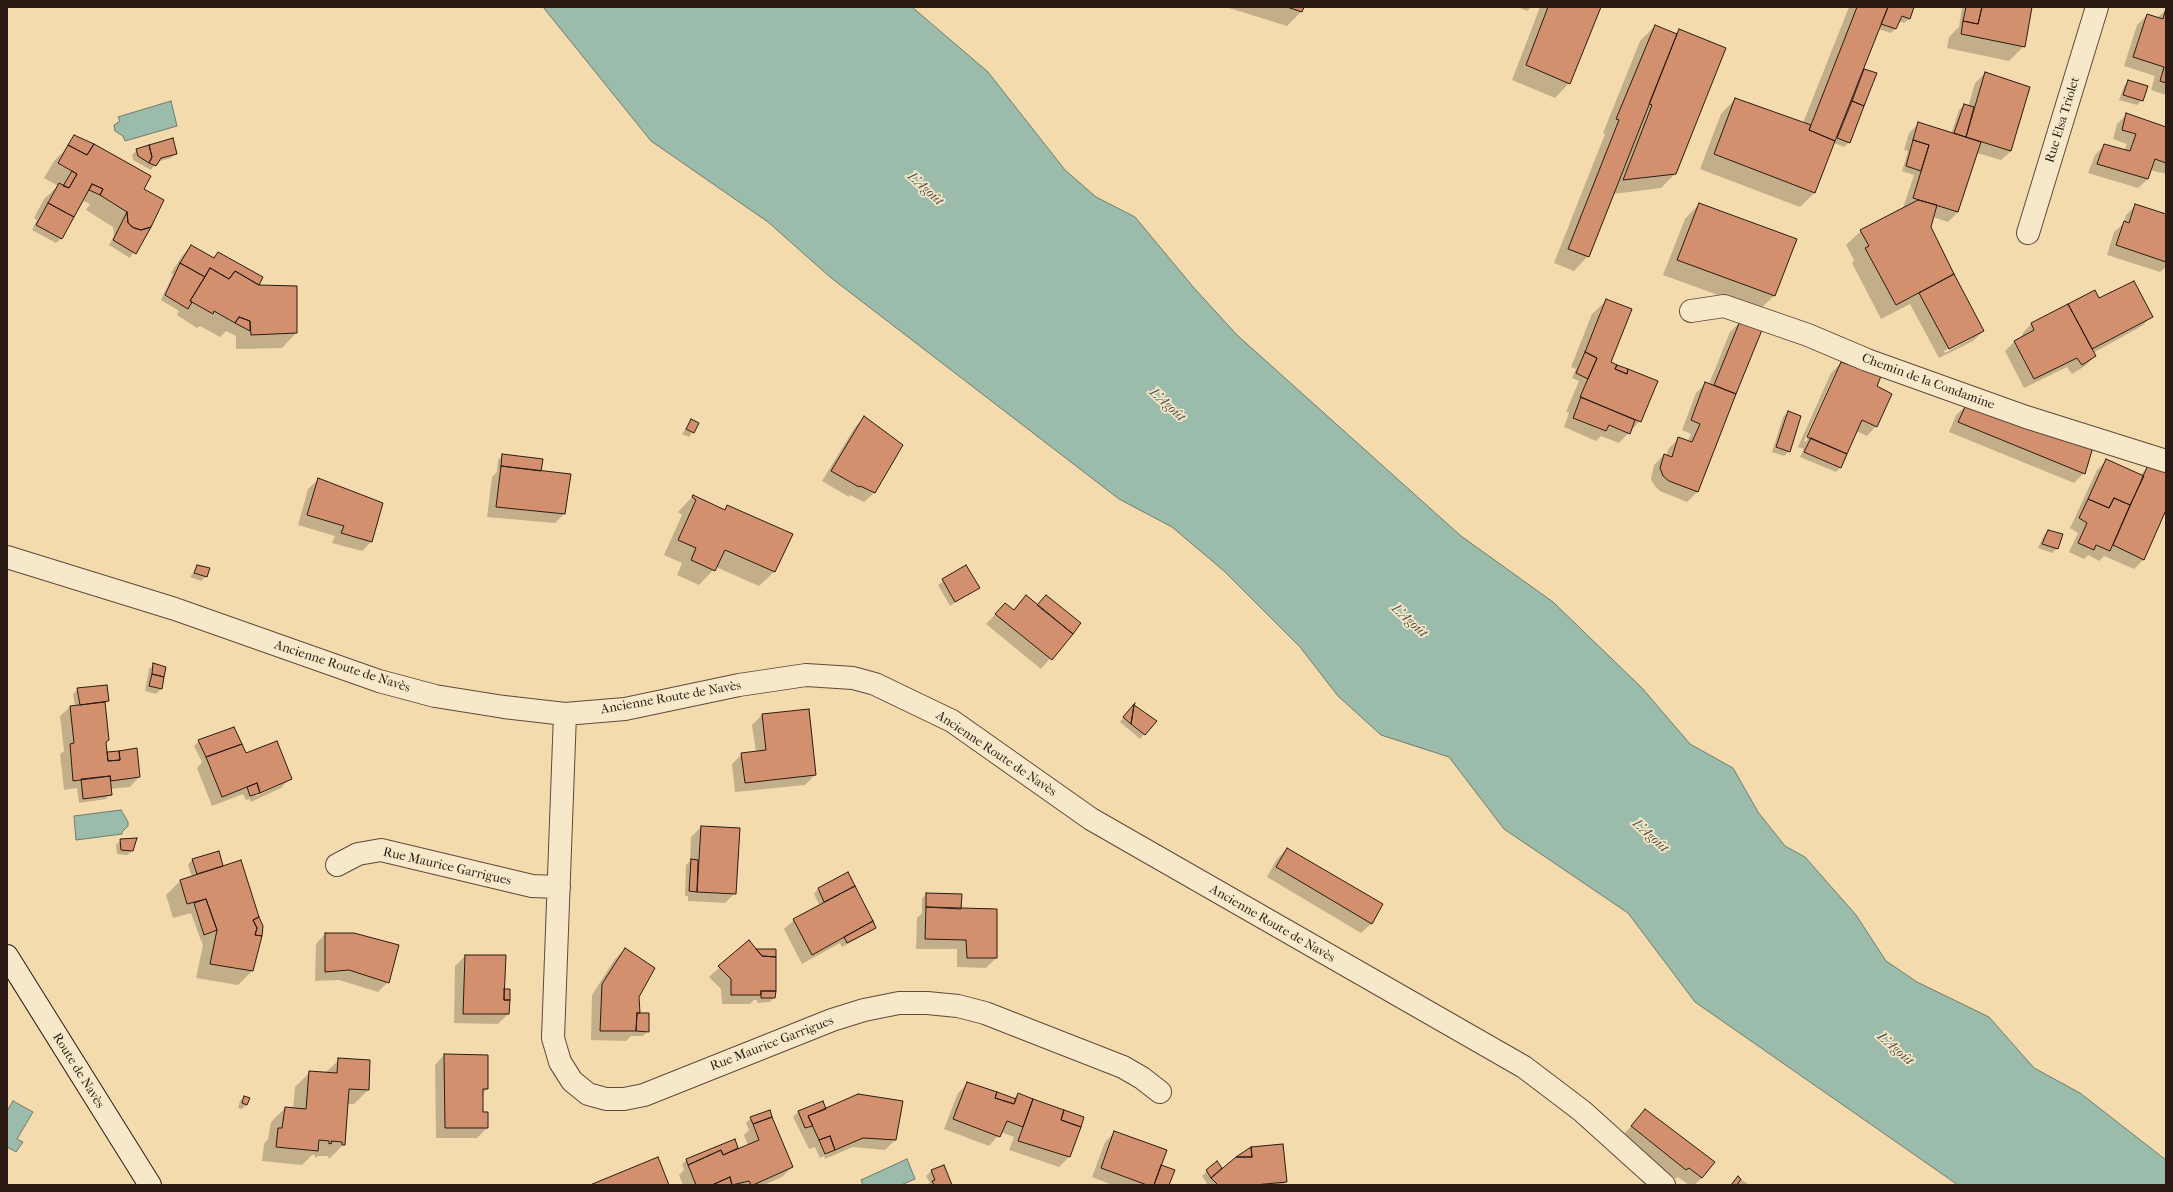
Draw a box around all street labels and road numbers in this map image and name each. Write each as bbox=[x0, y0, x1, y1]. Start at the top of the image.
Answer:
street label: Rue Elsa Triolet bbox=[2043, 75, 2083, 165]
street label: Chemin de la Condamine bbox=[1859, 351, 1997, 413]
street label: Ancienne Route de Navès bbox=[272, 638, 412, 696]
street label: Ancienne Route de Navès bbox=[600, 678, 742, 718]
street label: Ancienne Route de Navès bbox=[933, 708, 1059, 800]
street label: Rue Maurice Garrigues bbox=[381, 845, 513, 889]
street label: Ancienne Route de Navès bbox=[1207, 882, 1337, 966]
street label: Rue Maurice Garrigues bbox=[708, 1013, 836, 1075]
street label: Route de Navès bbox=[49, 1030, 107, 1112]

